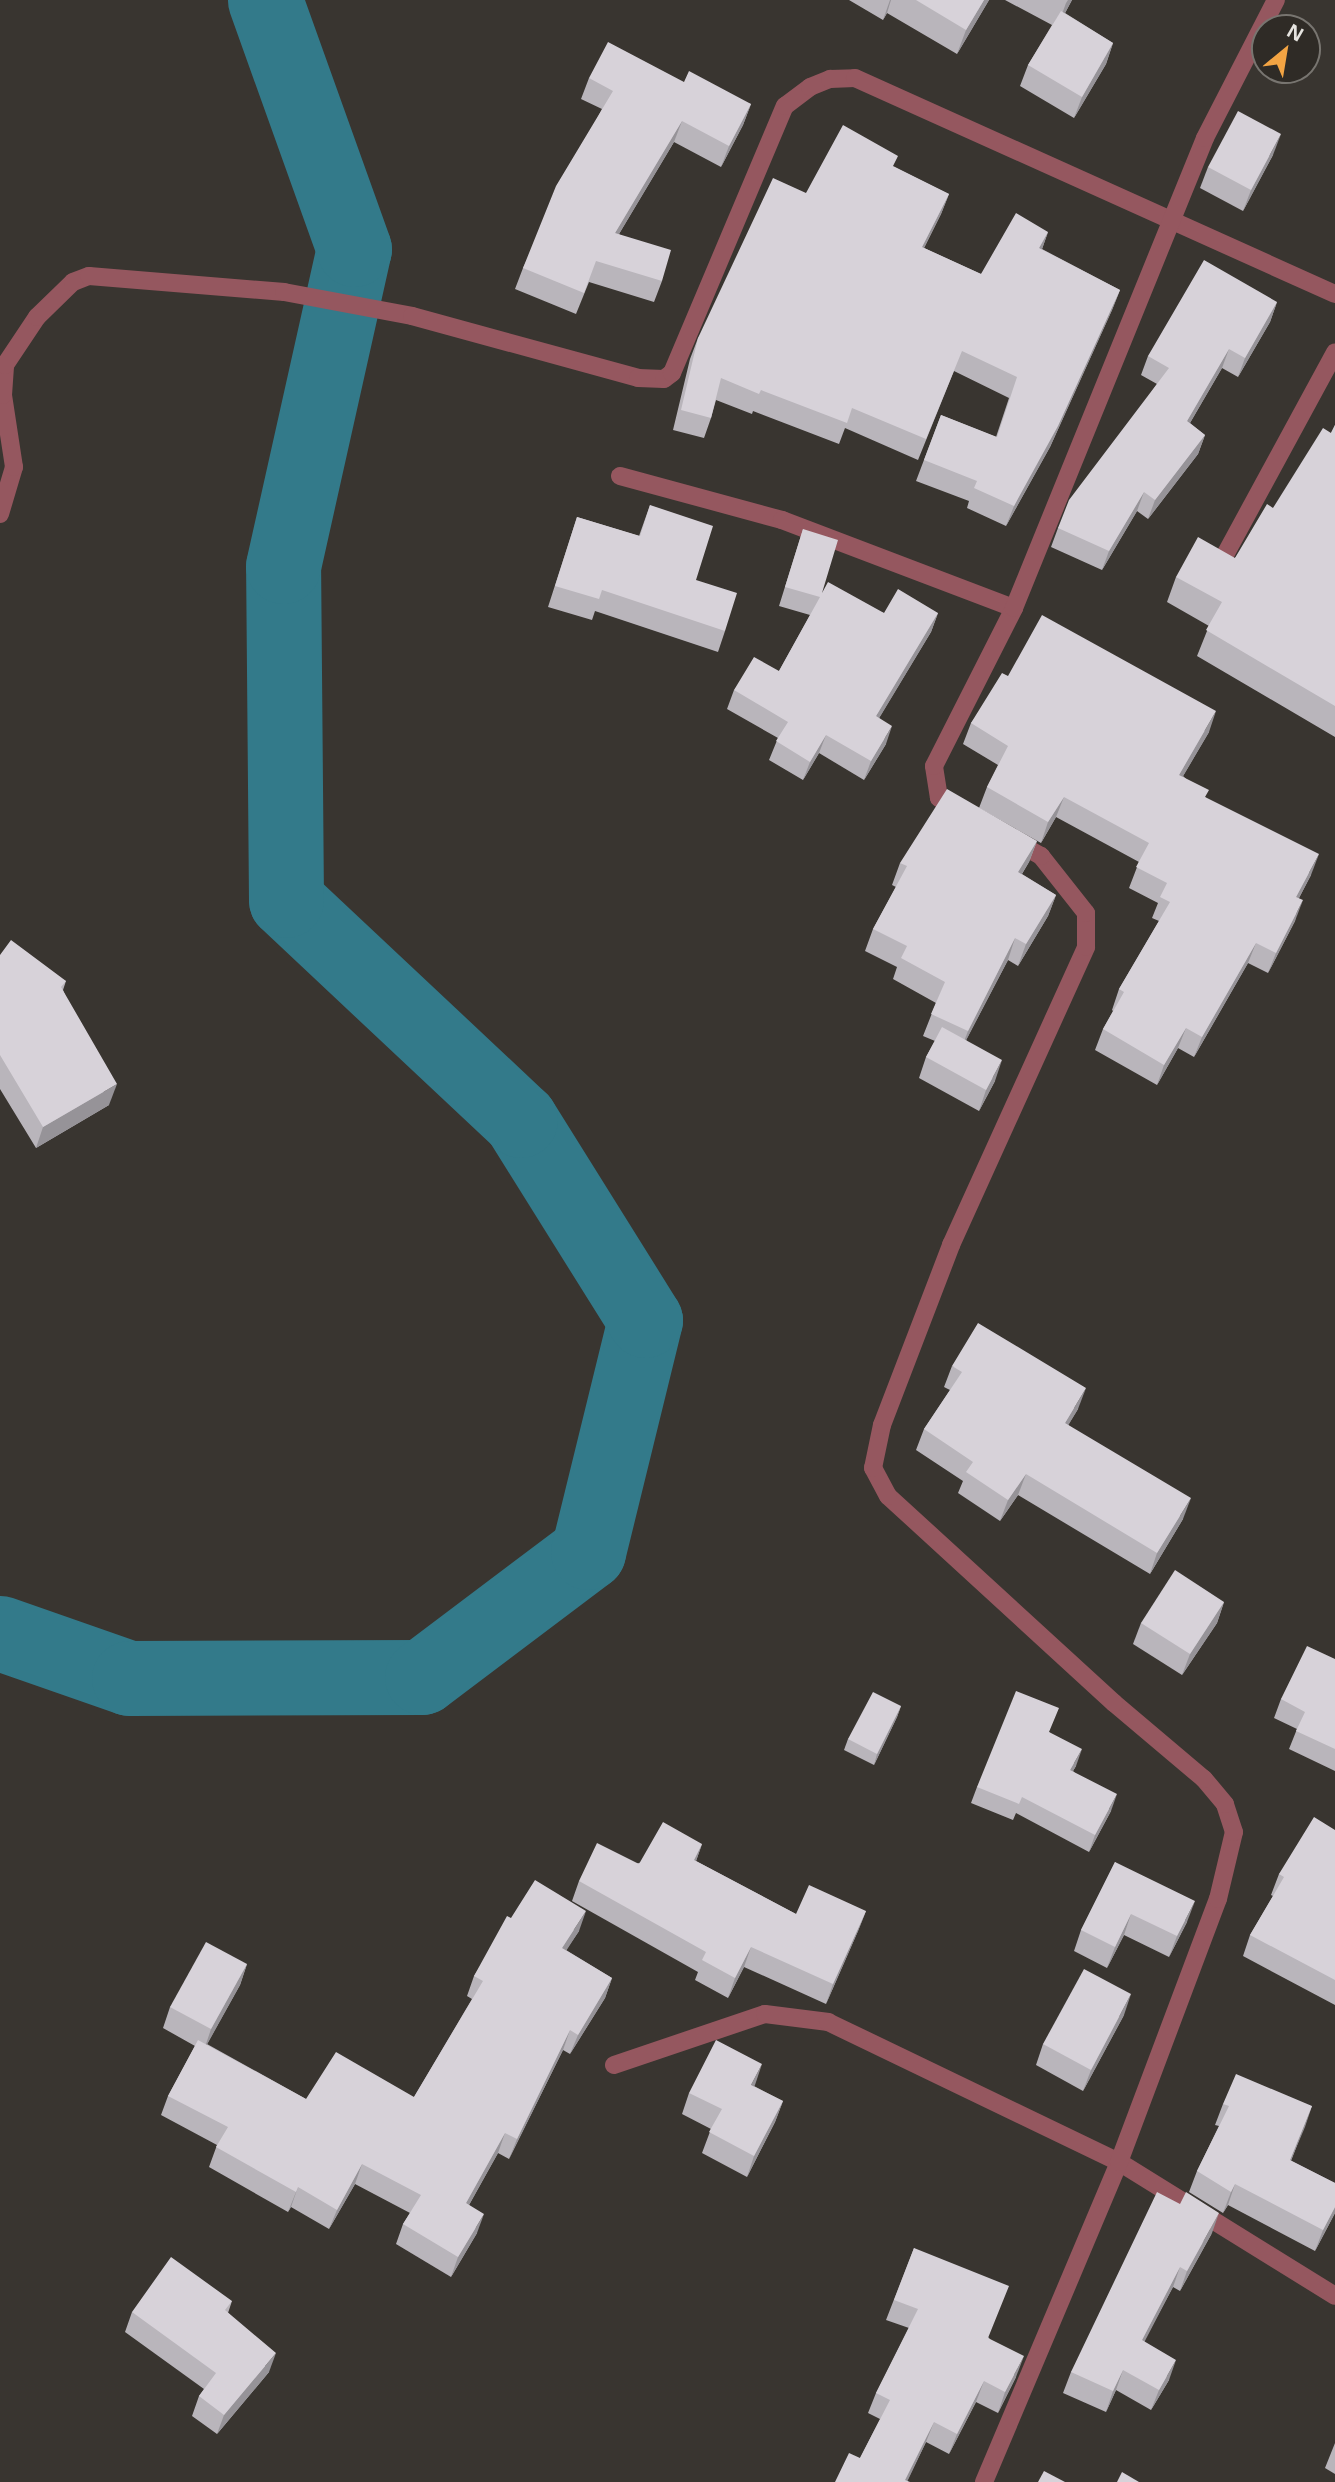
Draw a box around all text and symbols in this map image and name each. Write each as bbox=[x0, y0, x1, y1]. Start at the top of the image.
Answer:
north arrow bbox=[1251, 14, 1321, 84]
text: N bbox=[1282, 17, 1309, 48]

